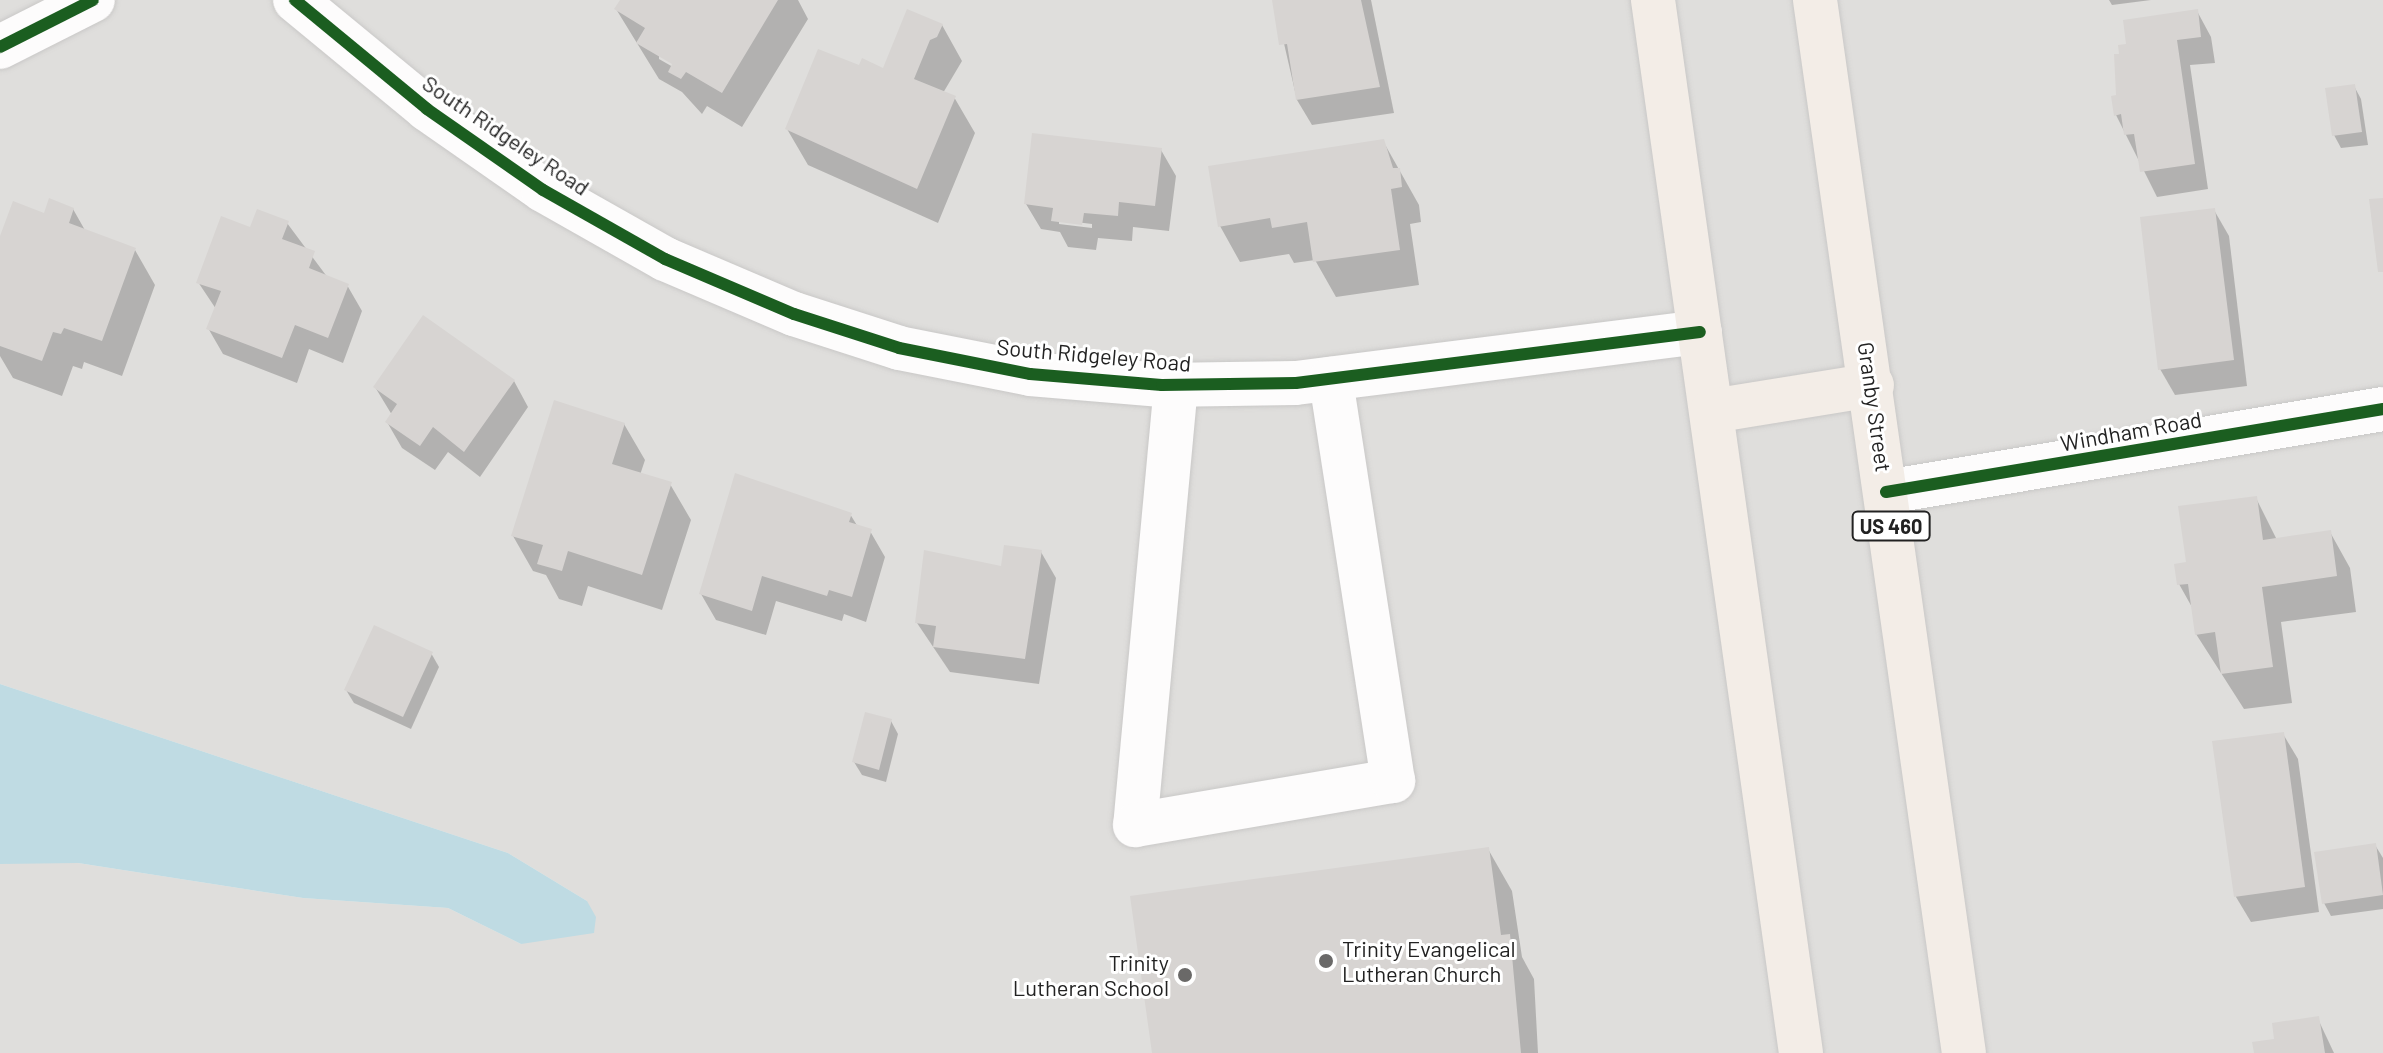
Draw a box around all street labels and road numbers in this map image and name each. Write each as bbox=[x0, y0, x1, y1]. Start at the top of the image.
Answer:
street label: South Ridgeley Road bbox=[418, 69, 594, 201]
street label: South Ridgeley Road bbox=[996, 333, 1192, 377]
street label: Granby Street bbox=[1853, 340, 1897, 474]
street label: Windham Road bbox=[2058, 406, 2204, 456]
road number: US 460 bbox=[1851, 510, 1931, 542]

